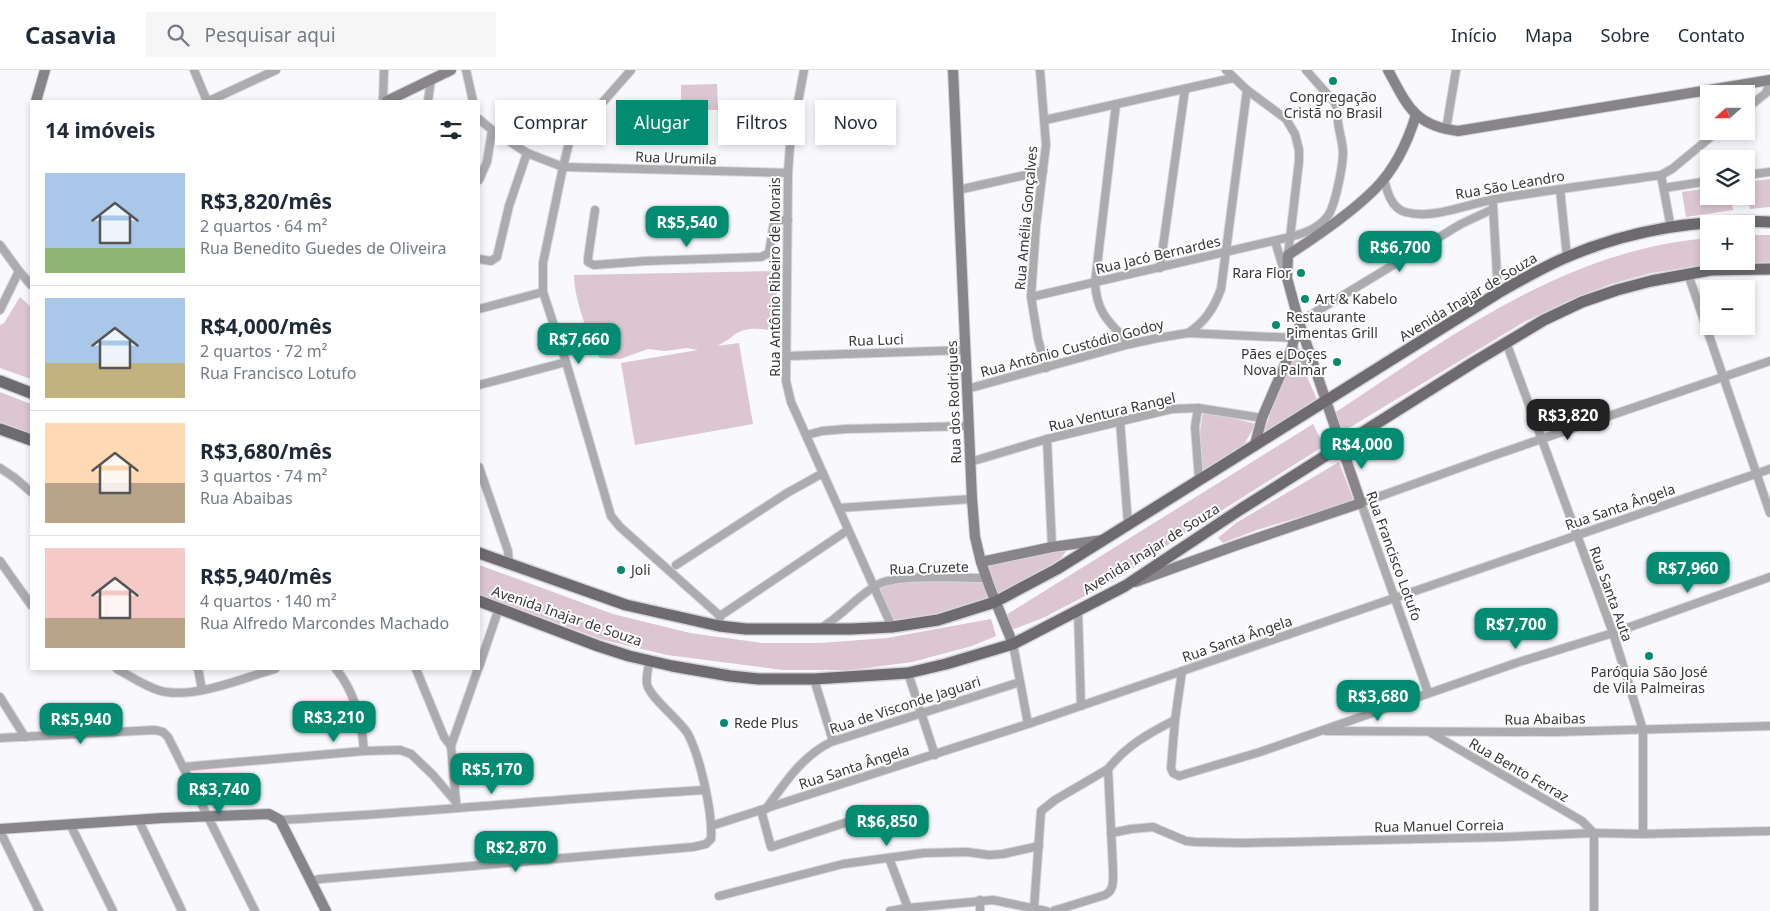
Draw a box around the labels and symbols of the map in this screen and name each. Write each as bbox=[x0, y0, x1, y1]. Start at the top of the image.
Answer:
marker: Congregação Cristã no Brasil bbox=[1327, 75, 1339, 87]
north arrow bbox=[1700, 85, 1755, 140]
place label: Congregação Cristã no Brasil bbox=[1284, 87, 1382, 122]
street label: Rua Amélia Gonçalves bbox=[1010, 145, 1041, 291]
street label: Rua Urumila bbox=[635, 147, 717, 168]
street label: Rua São Leandro bbox=[1454, 166, 1566, 203]
street label: Rua Antônio Ribeiro de Morais bbox=[765, 177, 784, 377]
pin: R$5,540 bbox=[641, 206, 733, 248]
pin: R$6,700 bbox=[1354, 230, 1446, 273]
street label: Rua Jacó Bernardes bbox=[1094, 231, 1222, 278]
street label: Avenida Inajar de Souza bbox=[1395, 248, 1540, 345]
place label: Rara Flor bbox=[1232, 263, 1291, 282]
marker: Rara Flor bbox=[1295, 267, 1307, 279]
place label: Art & Kabelo bbox=[1315, 289, 1397, 308]
marker: Art & Kabelo bbox=[1299, 293, 1311, 305]
place label: Restaurante Pimentas Grill bbox=[1286, 307, 1378, 342]
street label: Rua Antônio Custódio Godoy bbox=[978, 314, 1166, 381]
marker: Restaurante Pimentas Grill bbox=[1270, 319, 1282, 331]
pin: R$7,660 bbox=[533, 322, 625, 365]
street label: Rua Luci bbox=[848, 329, 904, 350]
street label: Rua dos Rodrigues bbox=[942, 340, 965, 464]
place label: Pães e Doçes Nova Palmar bbox=[1241, 344, 1327, 379]
marker: Pães e Doçes Nova Palmar bbox=[1331, 356, 1343, 368]
street label: Rua Ventura Rangel bbox=[1047, 388, 1177, 435]
pin: R$3,820 bbox=[1522, 398, 1614, 441]
pin: R$4,000 bbox=[1316, 428, 1408, 470]
street label: Rua Santa Ângela bbox=[1562, 479, 1677, 534]
street label: Rua Francisco Lotufo bbox=[1362, 488, 1427, 623]
street label: Avenida Inajar de Souza bbox=[1079, 499, 1223, 598]
street label: Rua Santa Auta bbox=[1585, 544, 1638, 644]
pin: R$7,960 bbox=[1642, 552, 1734, 594]
street label: Rua Cruzete bbox=[889, 557, 969, 578]
place label: Joli bbox=[629, 560, 651, 579]
marker: Joli bbox=[615, 564, 627, 576]
street label: Avenida Inajar de Souza bbox=[489, 581, 645, 650]
pin: R$7,700 bbox=[1470, 608, 1562, 650]
street label: Rua Santa Ângela bbox=[1179, 611, 1294, 666]
marker: Paróquia São José de Vila Palmeiras bbox=[1643, 650, 1655, 662]
place label: Paróquia São José de Vila Palmeiras bbox=[1590, 662, 1708, 697]
street label: Rua de Visconde Jaguari bbox=[827, 671, 983, 738]
pin: R$3,680 bbox=[1332, 680, 1424, 722]
pin: R$3,210 bbox=[288, 700, 380, 743]
pin: R$5,940 bbox=[35, 702, 127, 745]
street label: Rua Abaibas bbox=[1504, 708, 1586, 729]
place label: Rede Plus bbox=[734, 713, 798, 732]
marker: Rede Plus bbox=[718, 717, 730, 729]
street label: Rua Bento Ferraz bbox=[1466, 733, 1573, 806]
street label: Rua Santa Ângela bbox=[796, 740, 912, 793]
pin: R$5,170 bbox=[446, 752, 538, 795]
pin: R$3,740 bbox=[173, 772, 265, 815]
pin: R$6,850 bbox=[841, 804, 933, 847]
street label: Rua Manuel Correia bbox=[1374, 815, 1504, 836]
pin: R$2,870 bbox=[470, 830, 562, 873]

